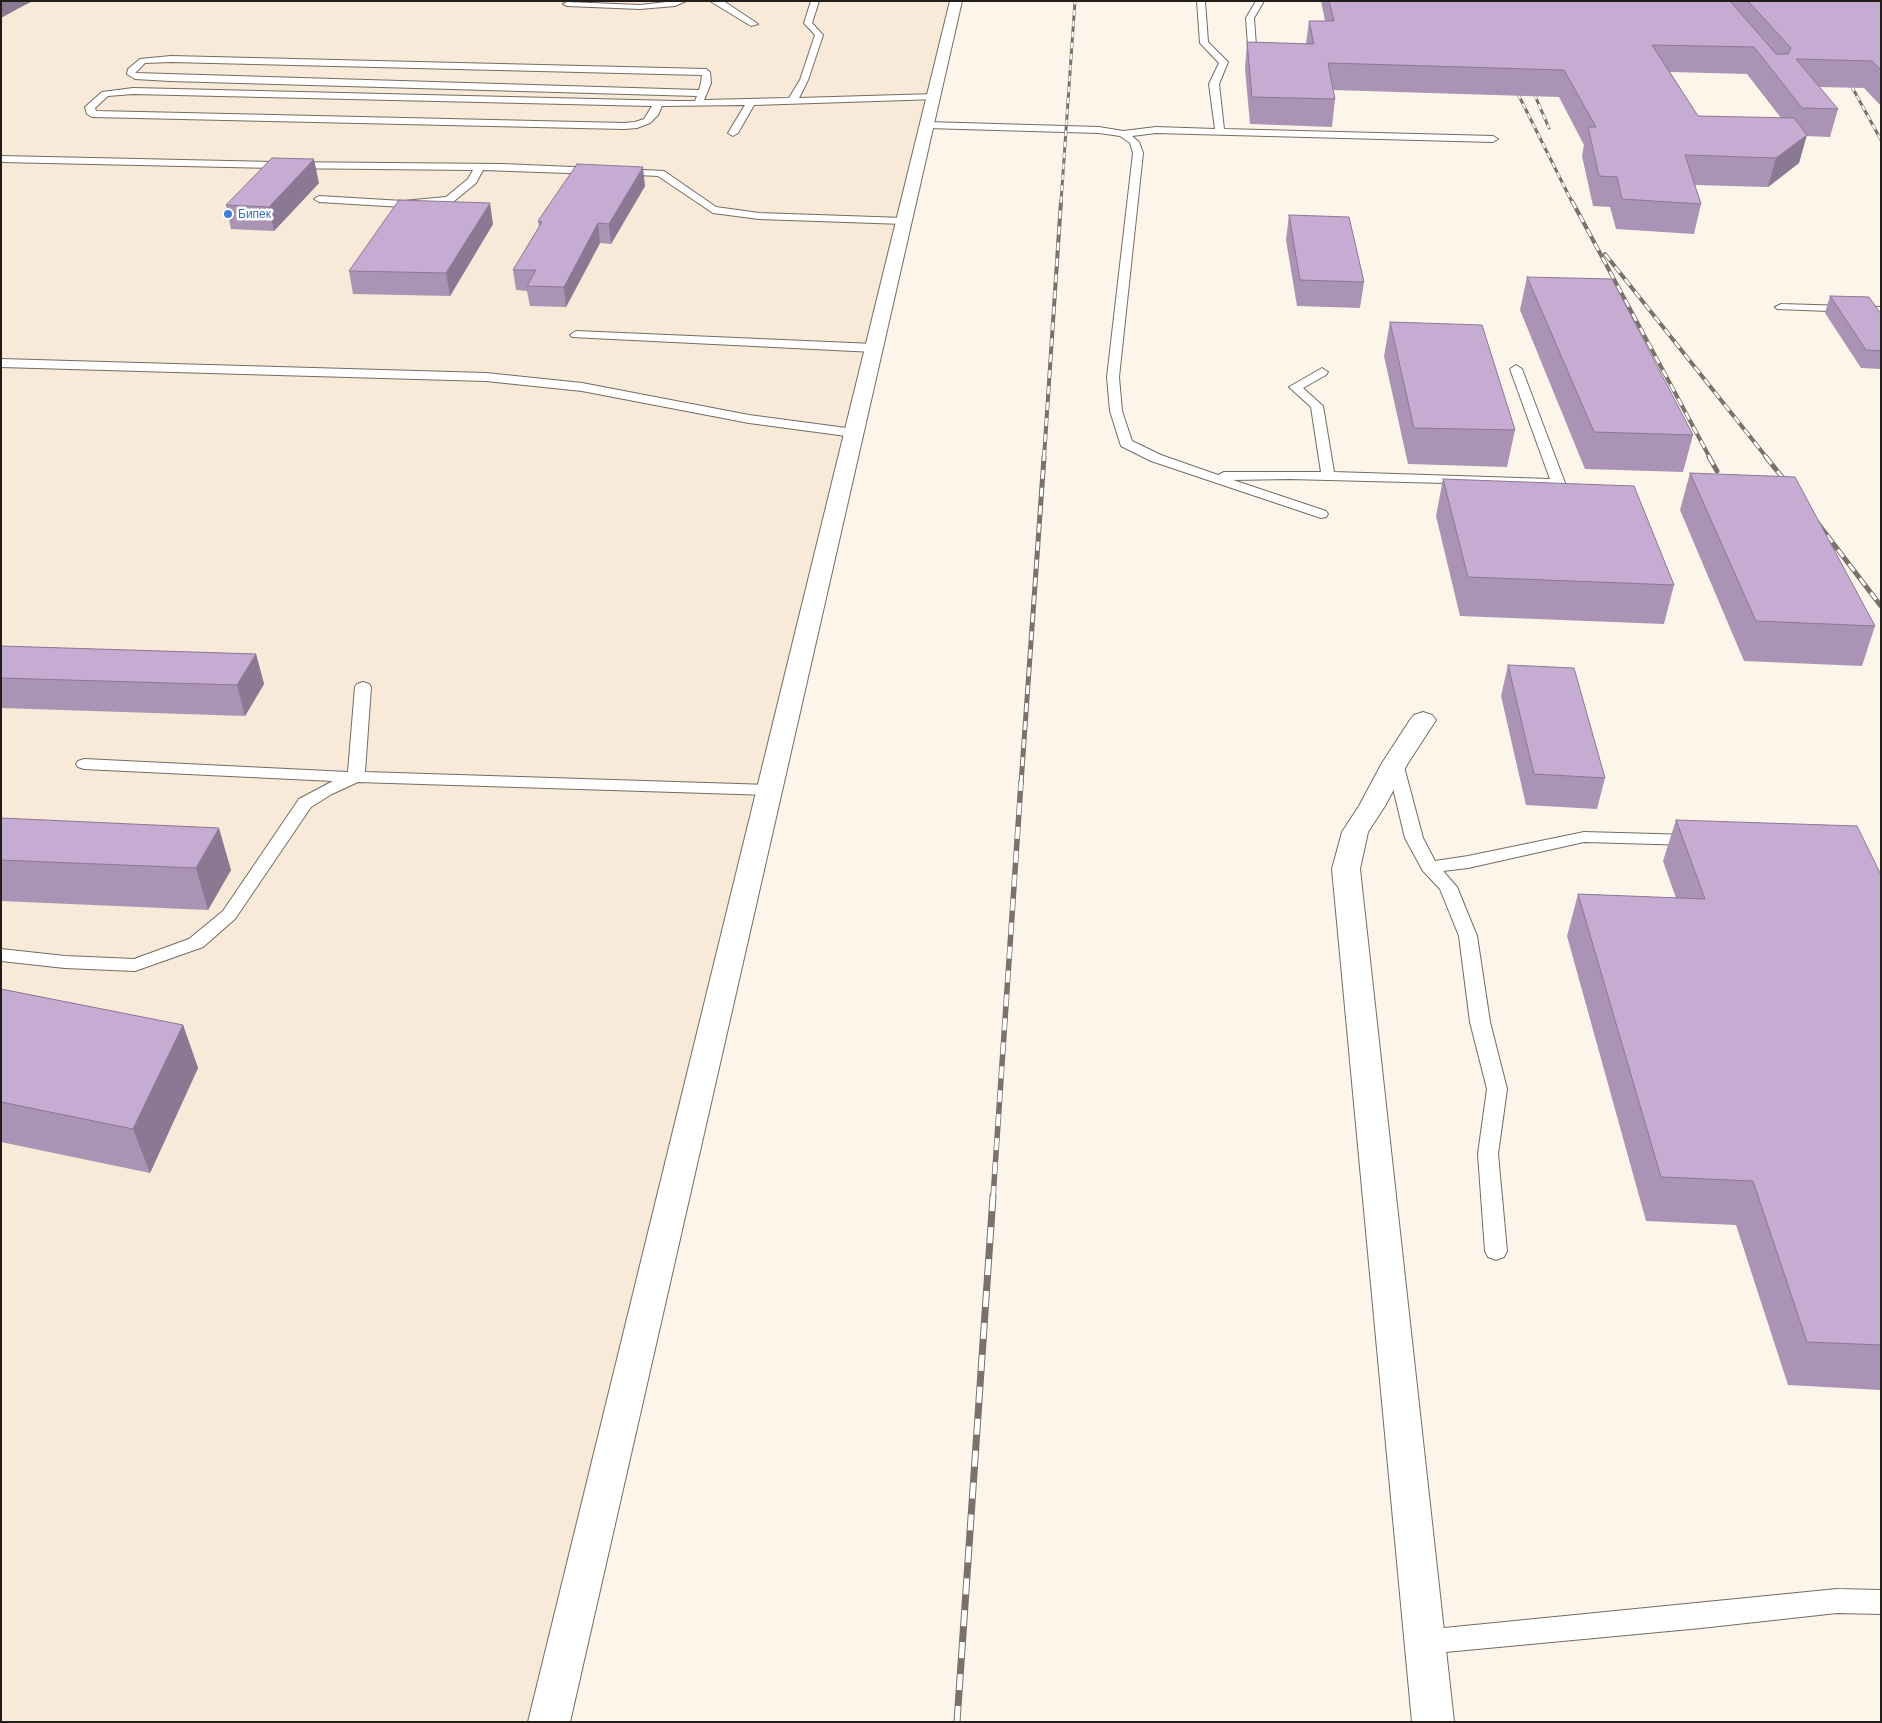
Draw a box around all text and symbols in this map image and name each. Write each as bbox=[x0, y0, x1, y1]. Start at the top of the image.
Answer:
place label: Бипек bbox=[238, 207, 271, 221]
marker: Бипек bbox=[222, 208, 234, 220]

